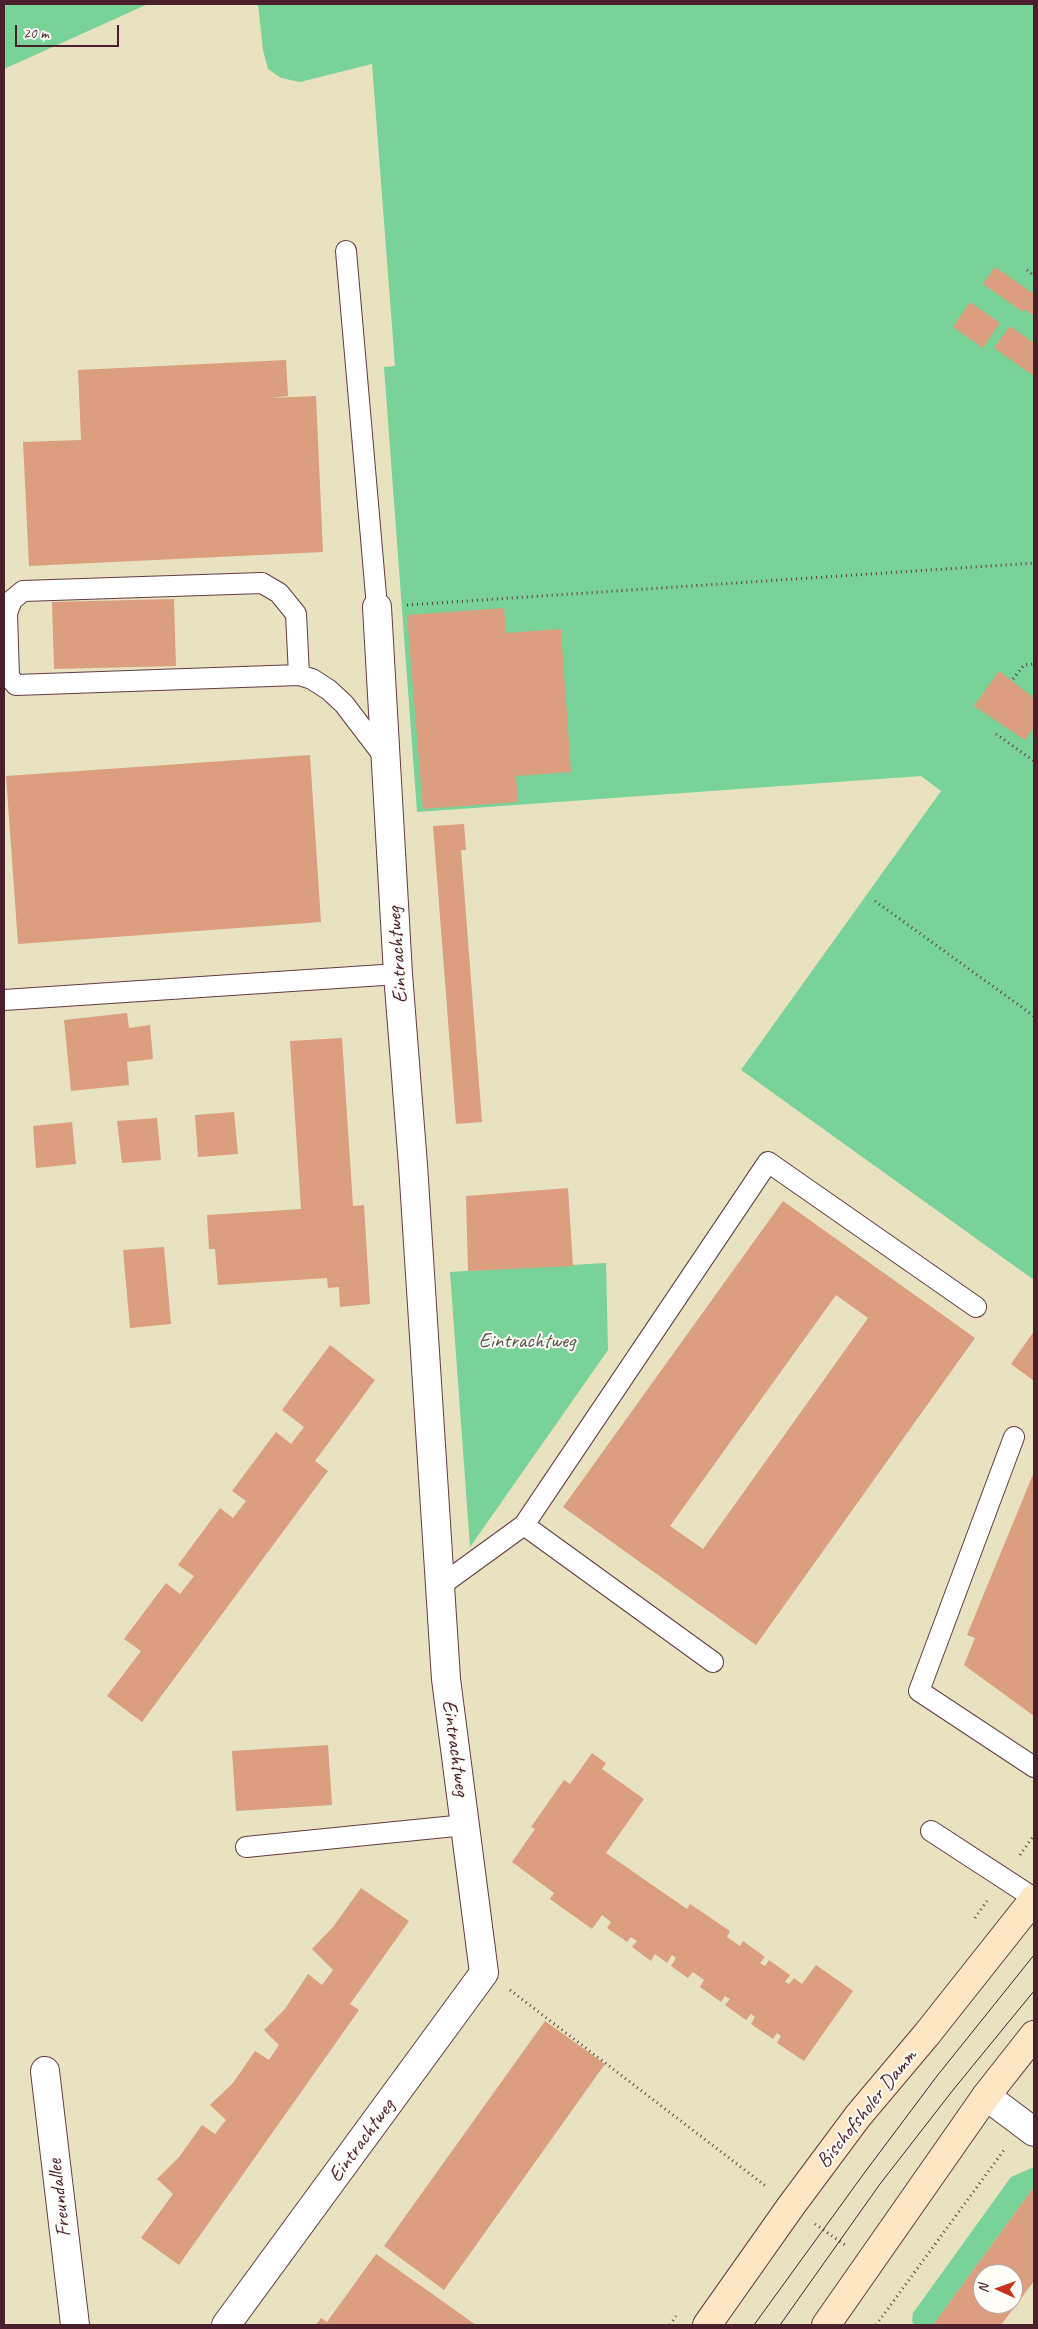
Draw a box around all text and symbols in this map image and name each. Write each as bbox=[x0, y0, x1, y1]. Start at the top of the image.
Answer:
scale bar bbox=[18, 15, 121, 47]
text: 20 m bbox=[23, 24, 49, 43]
street label: Eintrachtweg bbox=[382, 906, 414, 1004]
park label: Eintrachtweg bbox=[479, 1328, 575, 1354]
street label: Eintrachtweg bbox=[436, 1698, 474, 1798]
street label: Bischofsholer Damm bbox=[811, 2044, 923, 2174]
street label: Eintrachtweg bbox=[323, 2095, 401, 2187]
street label: Freundallee bbox=[43, 2157, 77, 2239]
north arrow bbox=[973, 2264, 1023, 2314]
text: N bbox=[975, 2284, 992, 2293]

